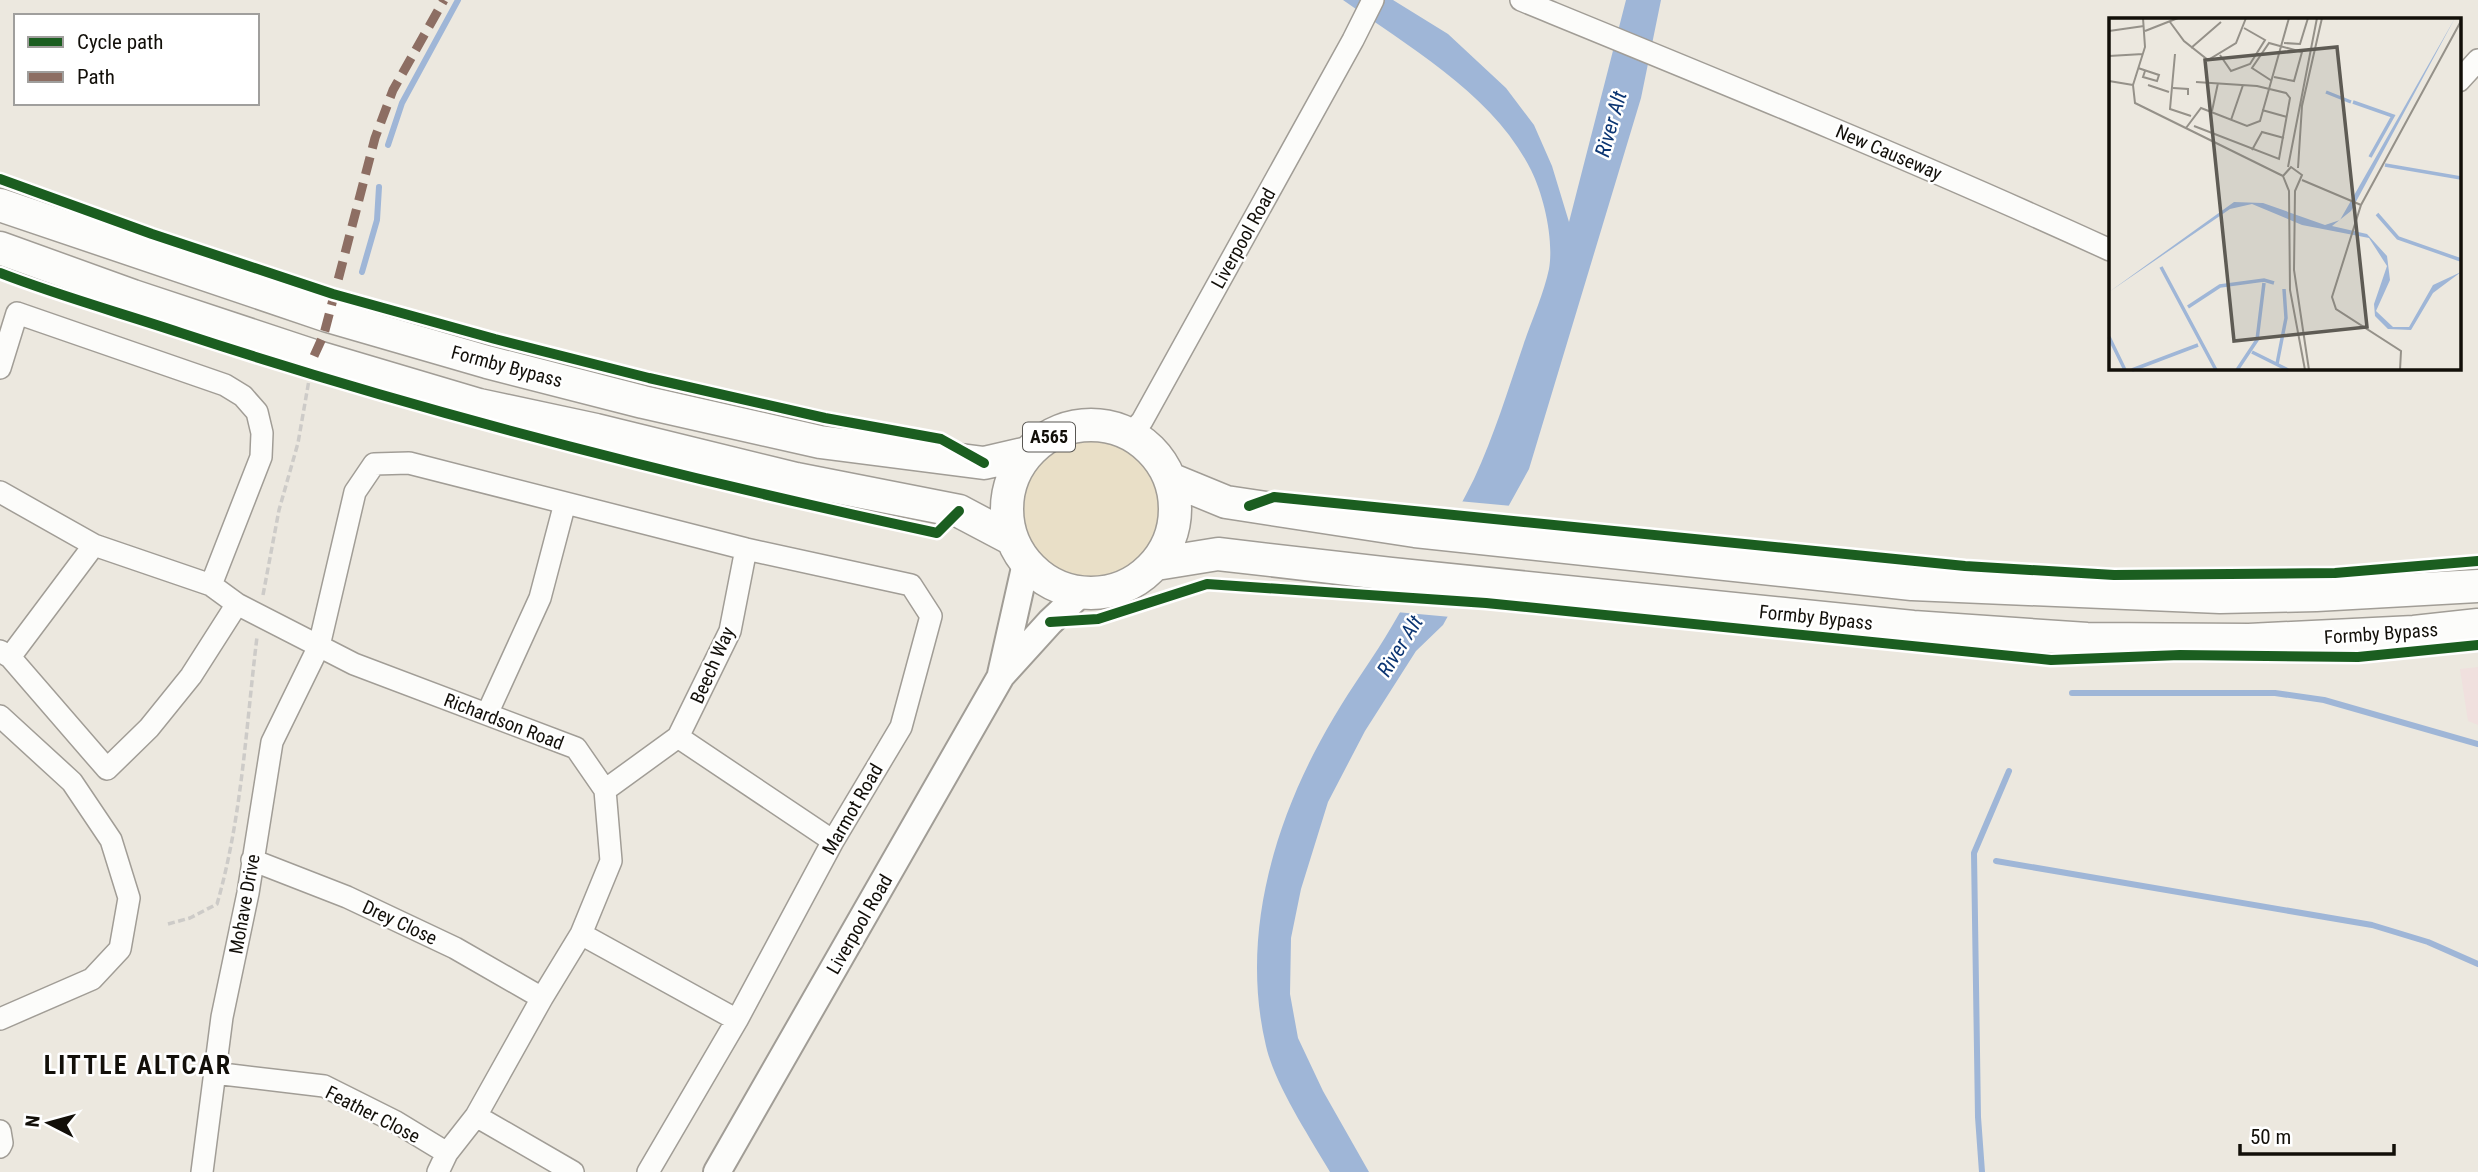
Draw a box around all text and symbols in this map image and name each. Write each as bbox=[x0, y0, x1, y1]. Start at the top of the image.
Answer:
legend bbox=[14, 14, 259, 105]
inset map bbox=[2109, 18, 2460, 369]
text: Cycle path bbox=[77, 30, 163, 54]
text: Path bbox=[77, 65, 115, 89]
water label: River Alt bbox=[1590, 88, 1632, 160]
street label: New Causeway bbox=[1832, 120, 1945, 185]
street label: Liverpool Road bbox=[1206, 184, 1281, 293]
street label: Formby Bypass bbox=[449, 341, 565, 392]
road number: A565 bbox=[1023, 422, 1075, 452]
street label: Formby Bypass bbox=[1758, 600, 1874, 635]
water label: River Alt bbox=[1372, 610, 1428, 681]
street label: Formby Bypass bbox=[2323, 618, 2439, 649]
street label: Beech Way bbox=[685, 623, 740, 707]
street label: Richardson Road bbox=[441, 688, 567, 755]
street label: Marmot Road bbox=[817, 760, 888, 859]
street label: Mohave Drive bbox=[224, 852, 265, 956]
street label: Liverpool Road bbox=[822, 870, 897, 978]
street label: Drey Close bbox=[359, 895, 441, 950]
district label: LITTLE ALTCAR bbox=[44, 1050, 232, 1080]
street label: Feather Close bbox=[322, 1081, 424, 1148]
north arrow bbox=[14, 1088, 84, 1158]
scale bar bbox=[2240, 1112, 2394, 1156]
text: N bbox=[21, 1114, 45, 1128]
text: 50 m bbox=[2250, 1125, 2291, 1149]

